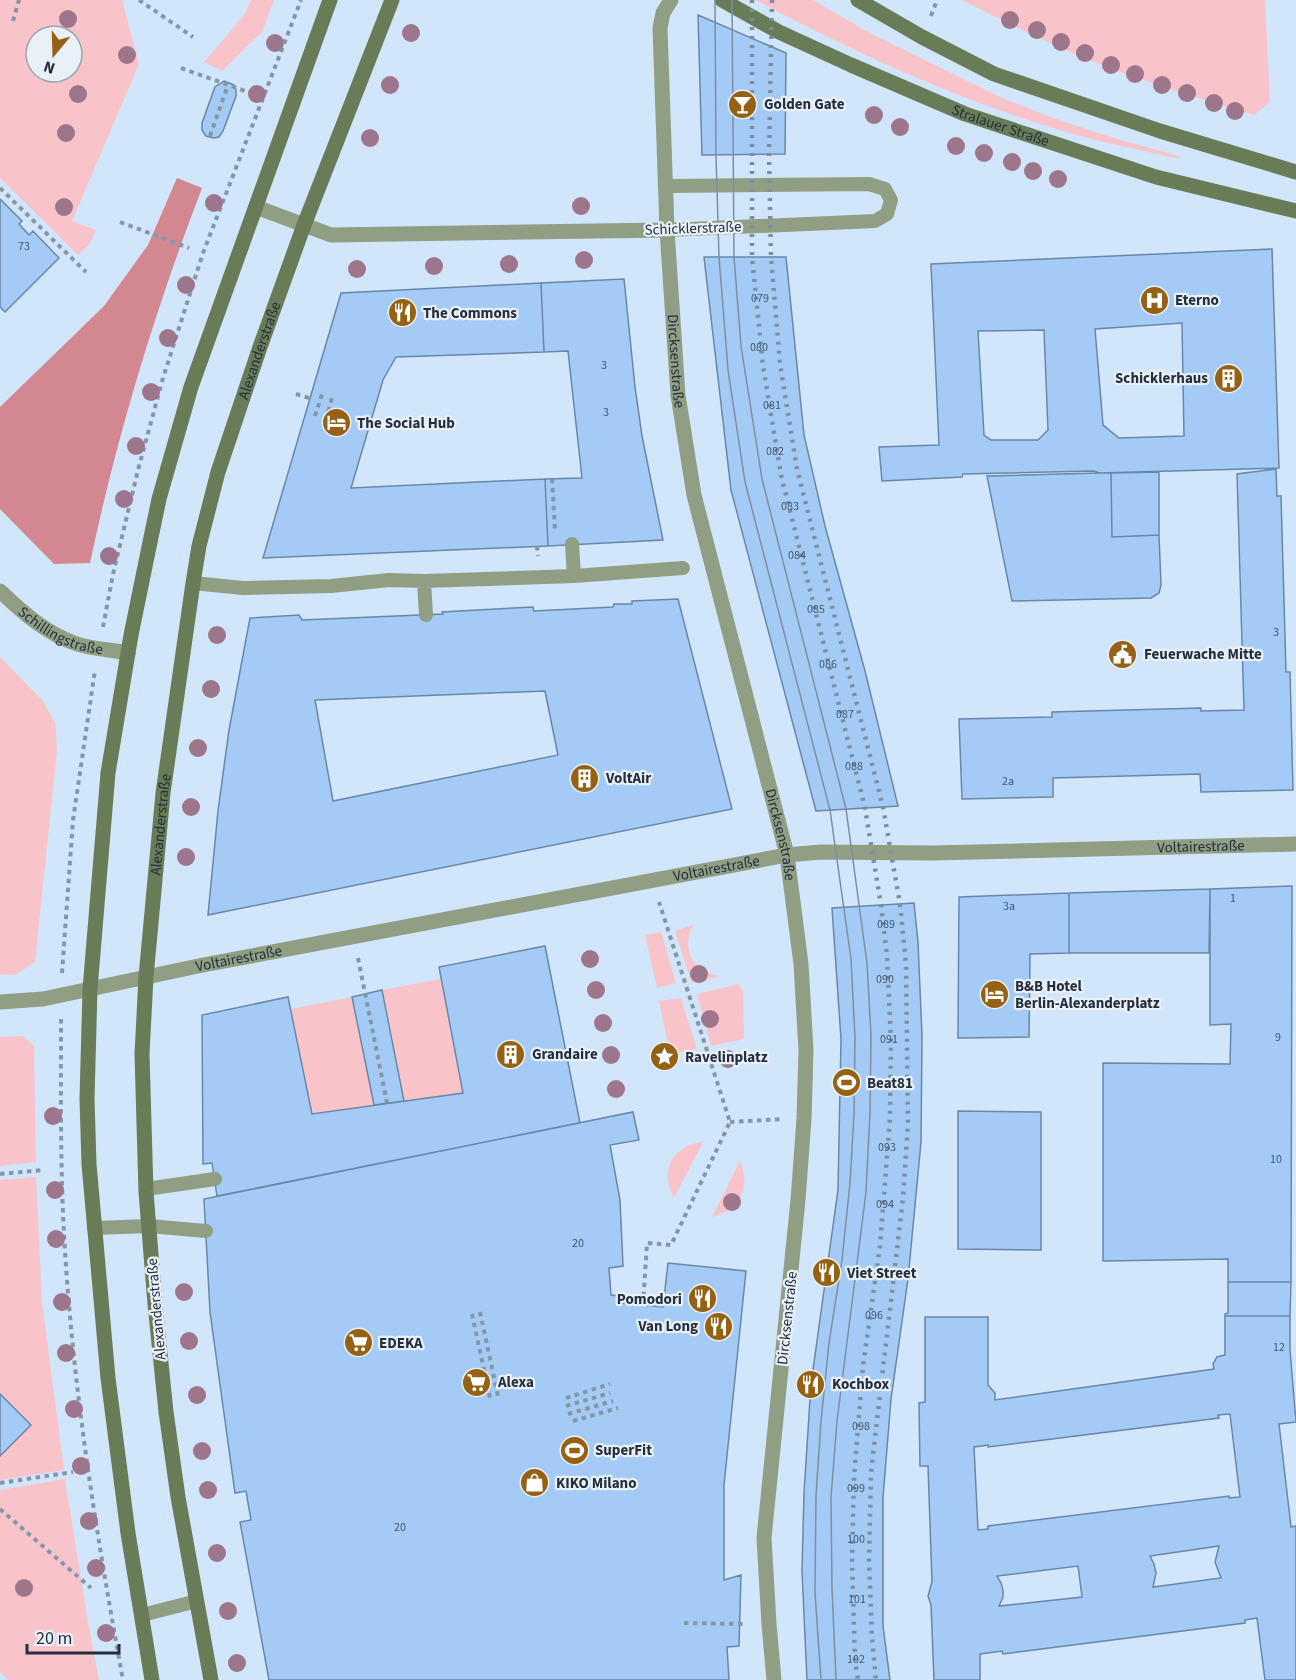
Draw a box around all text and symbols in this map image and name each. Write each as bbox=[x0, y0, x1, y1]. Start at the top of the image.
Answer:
north arrow bbox=[24, 24, 84, 84]
text: N bbox=[41, 55, 58, 79]
bar icon: Golden Gate bbox=[727, 88, 759, 120]
place label: Golden Gate bbox=[764, 94, 845, 115]
street label: Stralauer Straße bbox=[948, 99, 1052, 152]
street label: Schicklerstraße bbox=[644, 216, 742, 241]
house number: 73 bbox=[18, 238, 30, 255]
hospital icon: Eterno bbox=[1138, 284, 1170, 316]
house number: 079 bbox=[751, 290, 769, 307]
place label: Eterno bbox=[1175, 290, 1219, 311]
restaurant icon: The Commons bbox=[386, 297, 418, 329]
street label: Alexanderstraße bbox=[233, 299, 286, 402]
place label: The Commons bbox=[423, 303, 517, 324]
street label: Dircksenstraße bbox=[662, 314, 690, 409]
house number: 080 bbox=[750, 339, 768, 356]
house number: 3 bbox=[601, 357, 607, 374]
building icon: Schicklerhaus bbox=[1213, 362, 1245, 394]
place label: Schicklerhaus bbox=[1115, 368, 1208, 389]
house number: 081 bbox=[763, 397, 781, 414]
house number: 3 bbox=[603, 404, 609, 421]
hotel icon: The Social Hub bbox=[320, 407, 352, 439]
place label: The Social Hub bbox=[357, 413, 455, 434]
house number: 082 bbox=[766, 443, 784, 460]
house number: 083 bbox=[781, 498, 799, 515]
house number: 084 bbox=[788, 547, 806, 564]
house number: 085 bbox=[807, 601, 825, 618]
street label: Schillingstraße bbox=[13, 602, 104, 660]
house number: 3 bbox=[1273, 624, 1279, 641]
public building icon: Feuerwache Mitte bbox=[1107, 638, 1139, 670]
place label: Feuerwache Mitte bbox=[1144, 644, 1262, 665]
house number: 086 bbox=[819, 656, 837, 673]
house number: 087 bbox=[836, 706, 854, 723]
house number: 088 bbox=[845, 758, 863, 775]
building icon: VoltAir bbox=[569, 762, 601, 794]
place label: VoltAir bbox=[605, 768, 651, 789]
street label: Alexanderstraße bbox=[145, 772, 177, 876]
house number: 2a bbox=[1002, 773, 1014, 790]
street label: Dircksenstraße bbox=[759, 787, 800, 882]
street label: Voltairestraße bbox=[1157, 835, 1245, 858]
street label: Voltairestraße bbox=[671, 850, 761, 887]
house number: 1 bbox=[1230, 890, 1236, 907]
house number: 3a bbox=[1003, 898, 1015, 915]
house number: 089 bbox=[877, 916, 895, 933]
street label: Voltairestraße bbox=[194, 940, 284, 977]
house number: 090 bbox=[876, 971, 894, 988]
place label: B&B Hotel Berlin-Alexanderplatz bbox=[1015, 976, 1160, 1014]
hotel icon: B&B Hotel Berlin-Alexanderplatz bbox=[978, 979, 1010, 1011]
house number: 9 bbox=[1275, 1029, 1281, 1046]
house number: 091 bbox=[880, 1031, 898, 1048]
building icon: Grandaire bbox=[495, 1038, 527, 1070]
place icon: Ravelinplatz bbox=[648, 1041, 680, 1073]
place label: Grandaire bbox=[532, 1044, 598, 1065]
place label: Ravelinplatz bbox=[685, 1047, 768, 1068]
sports icon: Beat81 bbox=[830, 1067, 862, 1099]
place label: Beat81 bbox=[867, 1073, 913, 1094]
house number: 093 bbox=[878, 1139, 896, 1156]
house number: 10 bbox=[1270, 1151, 1282, 1168]
house number: 094 bbox=[876, 1196, 894, 1213]
house number: 20 bbox=[572, 1235, 584, 1252]
street label: Alexanderstraße bbox=[142, 1257, 171, 1361]
restaurant icon: Viet Street bbox=[810, 1257, 842, 1289]
place label: Viet Street bbox=[846, 1263, 917, 1284]
street label: Dircksenstraße bbox=[772, 1270, 803, 1366]
restaurant icon: Pomodori bbox=[687, 1283, 719, 1315]
place label: Pomodori bbox=[617, 1289, 682, 1310]
house number: 096 bbox=[865, 1307, 883, 1324]
restaurant icon: Van Long bbox=[703, 1310, 735, 1342]
place label: Van Long bbox=[637, 1316, 698, 1337]
supermarket icon: EDEKA bbox=[342, 1327, 374, 1359]
place label: EDEKA bbox=[379, 1333, 423, 1354]
house number: 12 bbox=[1273, 1339, 1285, 1356]
supermarket icon: Alexa bbox=[461, 1366, 493, 1398]
restaurant icon: Kochbox bbox=[795, 1368, 827, 1400]
place label: Alexa bbox=[497, 1372, 534, 1393]
place label: Kochbox bbox=[832, 1374, 889, 1395]
house number: 098 bbox=[852, 1418, 870, 1435]
sports icon: SuperFit bbox=[558, 1434, 590, 1466]
place label: SuperFit bbox=[595, 1440, 652, 1461]
shop icon: KIKO Milano bbox=[519, 1467, 551, 1499]
place label: KIKO Milano bbox=[556, 1473, 636, 1494]
house number: 099 bbox=[847, 1480, 865, 1497]
house number: 20 bbox=[394, 1519, 406, 1536]
house number: 100 bbox=[847, 1531, 865, 1548]
house number: 101 bbox=[848, 1591, 866, 1608]
scale bar bbox=[27, 1617, 118, 1655]
text: 20 m bbox=[36, 1626, 72, 1651]
house number: 102 bbox=[847, 1651, 865, 1668]

